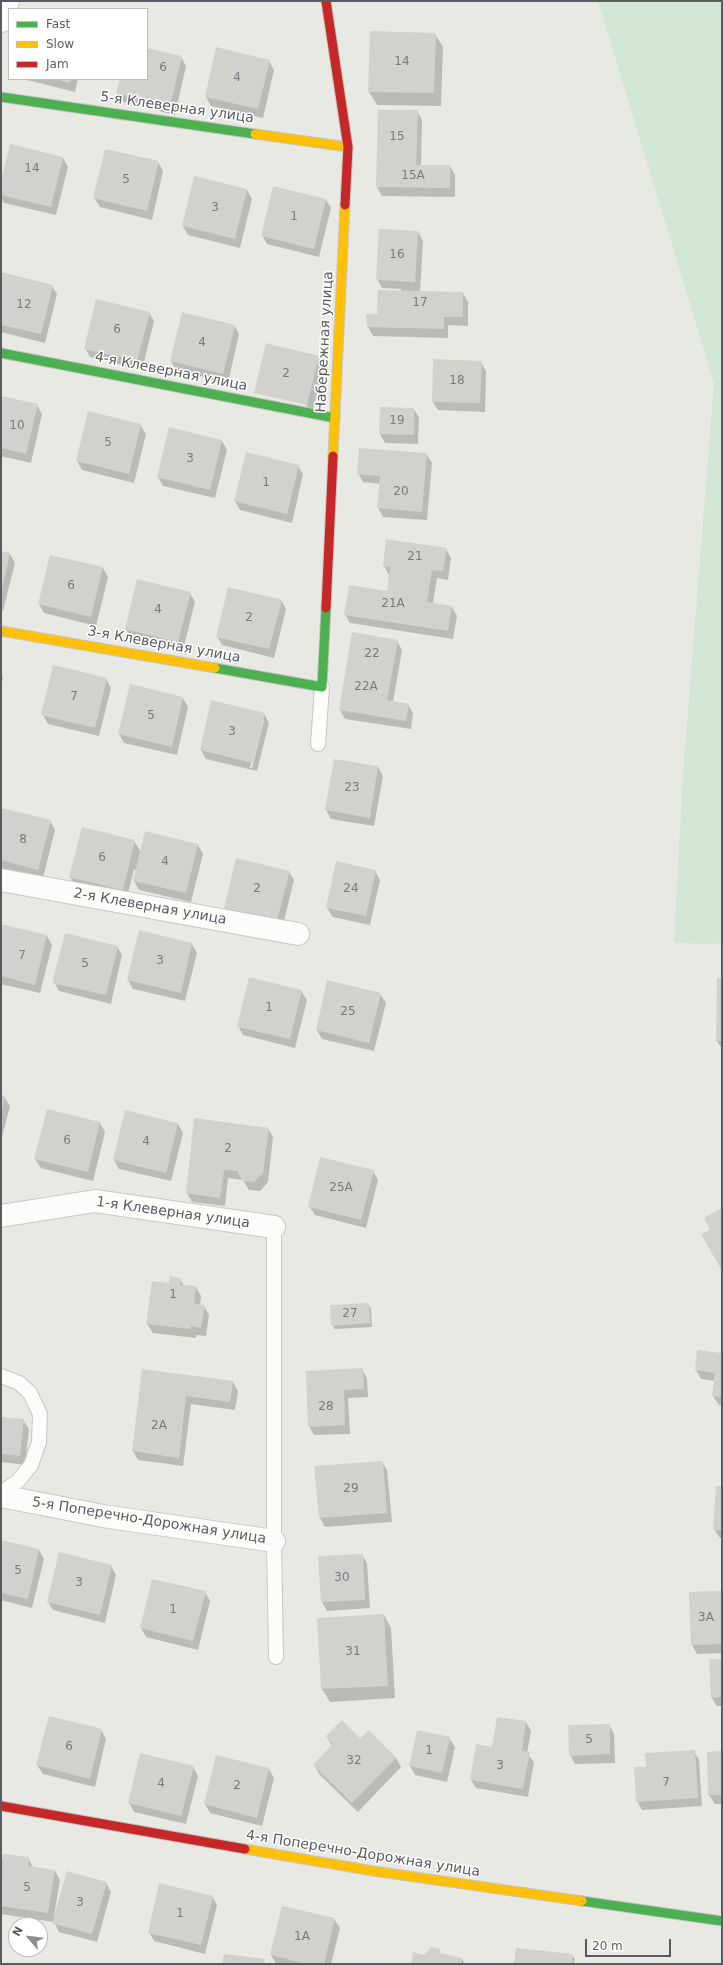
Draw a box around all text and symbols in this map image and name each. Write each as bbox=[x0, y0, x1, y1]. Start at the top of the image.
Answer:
legend bbox=[8, 8, 148, 80]
text: Fast bbox=[46, 17, 70, 31]
text: Slow bbox=[46, 37, 74, 51]
house number: 14 bbox=[394, 55, 410, 69]
text: Jam bbox=[46, 57, 69, 71]
house number: 6 bbox=[159, 61, 167, 75]
house number: 4 bbox=[233, 71, 241, 85]
street label: 5-я Клеверная улица bbox=[99, 89, 255, 127]
house number: 15 bbox=[389, 130, 405, 144]
house number: 14 bbox=[24, 162, 40, 176]
house number: 15А bbox=[401, 169, 425, 183]
house number: 5 bbox=[122, 173, 130, 187]
house number: 3 bbox=[211, 201, 219, 215]
house number: 1 bbox=[290, 210, 298, 224]
house number: 16 bbox=[389, 248, 405, 262]
street label: Набережная улица bbox=[313, 271, 337, 413]
house number: 17 bbox=[412, 296, 428, 310]
house number: 12 bbox=[16, 298, 32, 312]
house number: 6 bbox=[113, 323, 121, 337]
house number: 4 bbox=[198, 336, 206, 350]
street label: 4-я Клеверная улица bbox=[93, 349, 249, 395]
house number: 2 bbox=[282, 367, 290, 381]
house number: 18 bbox=[449, 374, 465, 388]
house number: 19 bbox=[389, 414, 405, 428]
house number: 10 bbox=[9, 419, 25, 433]
house number: 5 bbox=[104, 436, 112, 450]
house number: 3 bbox=[186, 452, 194, 466]
house number: 1 bbox=[262, 476, 270, 490]
house number: 20 bbox=[393, 485, 409, 499]
house number: 21 bbox=[407, 550, 423, 564]
house number: 6 bbox=[67, 579, 75, 593]
house number: 21А bbox=[381, 597, 405, 611]
house number: 4 bbox=[154, 603, 162, 617]
house number: 2 bbox=[245, 611, 253, 625]
street label: 3-я Клеверная улица bbox=[86, 623, 242, 667]
house number: 22 bbox=[364, 647, 380, 661]
house number: 22А bbox=[354, 680, 378, 694]
house number: 7 bbox=[70, 690, 78, 704]
house number: 5 bbox=[147, 709, 155, 723]
house number: 3 bbox=[228, 725, 236, 739]
house number: 23 bbox=[344, 781, 360, 795]
house number: 8 bbox=[19, 833, 27, 847]
house number: 6 bbox=[98, 851, 106, 865]
house number: 4 bbox=[161, 855, 169, 869]
house number: 2 bbox=[253, 882, 261, 896]
house number: 24 bbox=[343, 882, 359, 896]
street label: 2-я Клеверная улица bbox=[72, 885, 228, 929]
house number: 7 bbox=[18, 949, 26, 963]
house number: 3 bbox=[156, 954, 164, 968]
house number: 5 bbox=[81, 957, 89, 971]
house number: 1 bbox=[265, 1001, 273, 1015]
house number: 25 bbox=[340, 1005, 356, 1019]
house number: 6 bbox=[63, 1134, 71, 1148]
house number: 4 bbox=[142, 1135, 150, 1149]
house number: 2 bbox=[224, 1142, 232, 1156]
house number: 25А bbox=[329, 1181, 353, 1195]
street label: 1-я Клеверная улица bbox=[95, 1194, 251, 1232]
house number: 1 bbox=[169, 1288, 177, 1302]
house number: 27 bbox=[342, 1307, 358, 1321]
house number: 28 bbox=[318, 1400, 334, 1414]
house number: 2А bbox=[151, 1419, 167, 1433]
house number: 29 bbox=[343, 1482, 359, 1496]
street label: 5-я Поперечно-Дорожная улица bbox=[31, 1494, 267, 1548]
house number: 5 bbox=[14, 1564, 22, 1578]
house number: 30 bbox=[334, 1571, 350, 1585]
house number: 3 bbox=[75, 1576, 83, 1590]
house number: 1 bbox=[169, 1603, 177, 1617]
house number: 3А bbox=[698, 1611, 714, 1625]
house number: 31 bbox=[345, 1645, 361, 1659]
house number: 5 bbox=[585, 1733, 593, 1747]
house number: 6 bbox=[65, 1740, 73, 1754]
house number: 1 bbox=[425, 1744, 433, 1758]
house number: 32 bbox=[346, 1754, 362, 1768]
house number: 3 bbox=[496, 1759, 504, 1773]
house number: 7 bbox=[662, 1776, 670, 1790]
house number: 4 bbox=[157, 1777, 165, 1791]
house number: 2 bbox=[233, 1779, 241, 1793]
street label: 4-я Поперечно-Дорожная улица bbox=[245, 1827, 481, 1881]
house number: 5 bbox=[23, 1881, 31, 1895]
house number: 3 bbox=[76, 1896, 84, 1910]
house number: 1 bbox=[176, 1907, 184, 1921]
north arrow bbox=[8, 1917, 48, 1957]
text: N bbox=[10, 1924, 26, 1939]
house number: 1А bbox=[294, 1930, 310, 1944]
scale bar bbox=[587, 1931, 673, 1957]
text: 20 m bbox=[592, 1939, 623, 1953]

